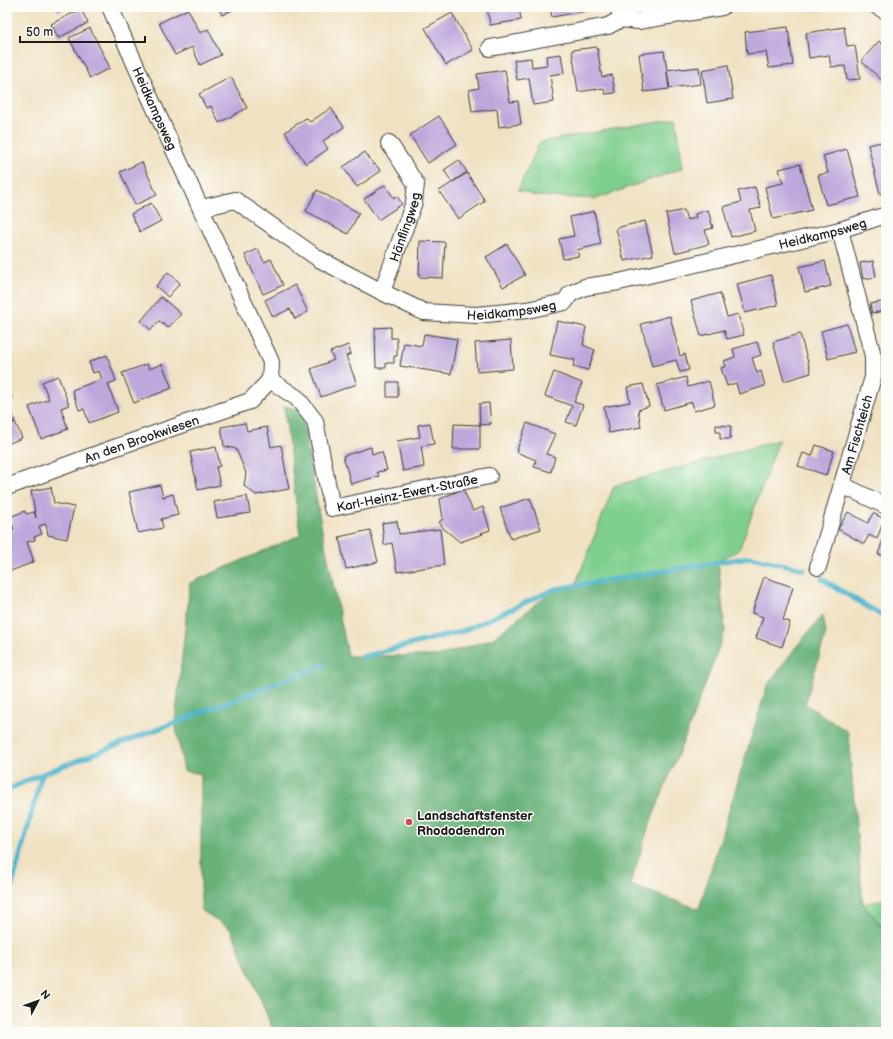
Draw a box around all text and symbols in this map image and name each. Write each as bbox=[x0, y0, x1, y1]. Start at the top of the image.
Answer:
scale bar bbox=[20, 18, 145, 44]
text: 50 m bbox=[26, 25, 53, 40]
street label: Heidkampsweg bbox=[128, 65, 180, 153]
street label: Hänflingweg bbox=[386, 192, 424, 264]
street label: Heidkampsweg bbox=[777, 215, 869, 253]
street label: Heidkampsweg bbox=[466, 297, 558, 324]
street label: Am Fischteich bbox=[838, 393, 876, 476]
street label: An den Brookwiesen bbox=[82, 412, 201, 467]
street label: Karl-Heinz-Ewert-Straße bbox=[335, 471, 480, 516]
place label: Landschaftsfenster Rhododendron bbox=[417, 808, 533, 839]
marker: Landschaftsfenster Rhododendron bbox=[404, 817, 414, 827]
north arrow bbox=[18, 981, 58, 1021]
text: N bbox=[38, 987, 53, 1002]

